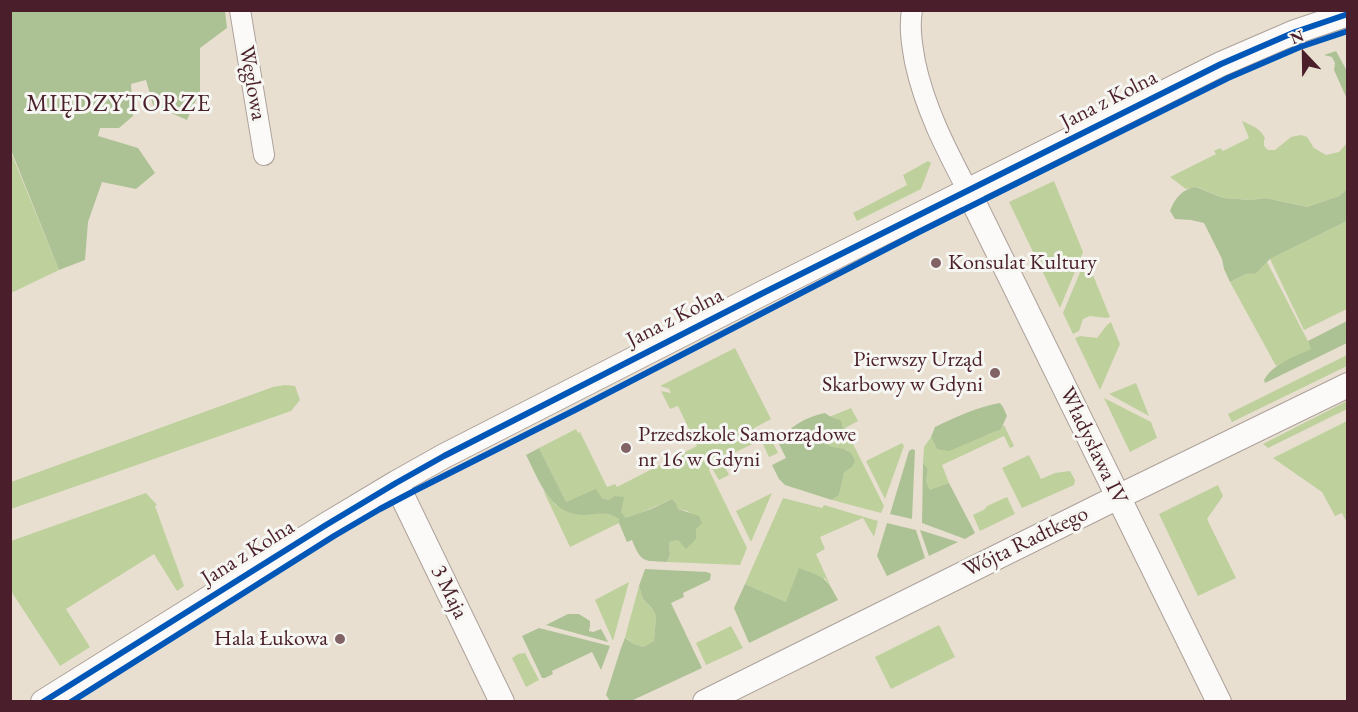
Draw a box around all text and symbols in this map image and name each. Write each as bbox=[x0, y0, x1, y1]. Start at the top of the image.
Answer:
north arrow bbox=[1274, 24, 1334, 84]
text: N bbox=[1287, 25, 1307, 49]
street label: Węglowa bbox=[232, 44, 272, 122]
street label: Jana z Kolna bbox=[1056, 64, 1162, 136]
district label: MIĘDZYTORZE bbox=[26, 90, 212, 118]
place label: Konsulat Kultury bbox=[948, 250, 1097, 276]
marker: Konsulat Kultury bbox=[929, 256, 943, 270]
street label: Jana z Kolna bbox=[622, 282, 728, 354]
place label: Pierwszy Urząd Skarbowy w Gdyni bbox=[822, 347, 983, 398]
marker: Pierwszy Urząd Skarbowy w Gdyni bbox=[988, 366, 1002, 380]
street label: Władysława IV bbox=[1053, 383, 1133, 509]
place label: Przedszkole Samorządowe nr 16 w Gdyni bbox=[638, 422, 856, 474]
marker: Przedszkole Samorządowe nr 16 w Gdyni bbox=[619, 441, 633, 455]
street label: Wójta Radtkego bbox=[959, 500, 1093, 584]
street label: Jana z Kolna bbox=[196, 514, 300, 592]
street label: 3 Maja bbox=[425, 561, 473, 623]
place label: Hala Łukowa bbox=[214, 626, 328, 652]
marker: Hala Łukowa bbox=[333, 632, 347, 646]

